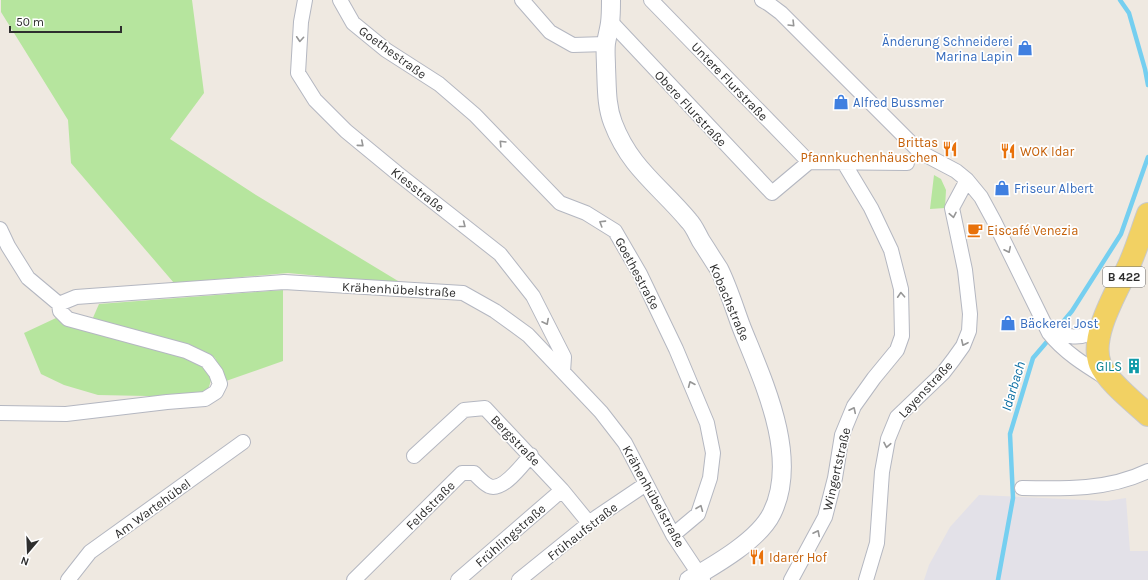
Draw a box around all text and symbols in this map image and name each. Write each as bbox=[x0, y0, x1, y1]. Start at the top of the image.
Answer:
scale bar bbox=[10, 8, 121, 34]
text: 50 m bbox=[16, 15, 44, 29]
one-way arrow bbox=[787, 19, 795, 27]
street label: Goethestraße bbox=[356, 23, 430, 82]
place label: Änderung Schneiderei Marina Lapin bbox=[882, 33, 1013, 64]
one-way arrow bbox=[296, 36, 305, 42]
street label: Untere Flurstraße bbox=[688, 39, 771, 124]
shop icon: Änderung Schneiderei Marina Lapin bbox=[1016, 39, 1034, 57]
street label: Obere Flurstraße bbox=[652, 67, 730, 150]
shop icon: Alfred Bussmer bbox=[832, 93, 850, 111]
place label: Alfred Bussmer bbox=[853, 95, 944, 110]
place label: Brittas Pfannkuchenhäuschen bbox=[800, 135, 938, 165]
one-way arrow bbox=[357, 139, 364, 146]
one-way arrow bbox=[499, 140, 507, 148]
restaurant icon: Brittas Pfannkuchenhäuschen bbox=[941, 140, 959, 158]
restaurant icon: WOK Idar bbox=[999, 142, 1017, 160]
place label: WOK Idar bbox=[1020, 144, 1074, 159]
street label: Kiesstraße bbox=[388, 164, 448, 215]
shop icon: Friseur Albert bbox=[993, 179, 1011, 197]
place label: Friseur Albert bbox=[1014, 181, 1094, 196]
one-way arrow bbox=[949, 212, 957, 218]
one-way arrow bbox=[459, 220, 466, 227]
one-way arrow bbox=[599, 220, 606, 228]
cafe icon: Eiscafé Venezia bbox=[966, 221, 984, 239]
place label: Eiscafé Venezia bbox=[987, 223, 1078, 238]
street label: Goethestraße bbox=[612, 234, 663, 312]
one-way arrow bbox=[1003, 245, 1011, 253]
street label: Kobachstraße bbox=[706, 261, 753, 343]
road number: B 422 bbox=[1103, 267, 1145, 287]
street label: Krähenhübelstraße bbox=[342, 279, 457, 300]
one-way arrow bbox=[897, 292, 905, 298]
shop icon: Bäckerei Jost bbox=[999, 314, 1017, 332]
place label: Bäckerei Jost bbox=[1020, 316, 1098, 331]
one-way arrow bbox=[542, 318, 549, 325]
one-way arrow bbox=[961, 338, 969, 346]
building icon: GILS bbox=[1125, 357, 1143, 375]
street label: Layenstraße bbox=[895, 358, 956, 421]
water label: Idarbach bbox=[998, 359, 1029, 413]
place label: GILS bbox=[1096, 359, 1122, 374]
one-way arrow bbox=[688, 381, 696, 388]
one-way arrow bbox=[848, 406, 856, 414]
street label: Bergstraße bbox=[488, 412, 544, 469]
street label: Wingertstraße bbox=[820, 426, 853, 512]
one-way arrow bbox=[883, 441, 892, 448]
street label: Krähenhübelstraße bbox=[619, 443, 688, 550]
street label: Am Wartehübel bbox=[111, 476, 194, 541]
street label: Feldstraße bbox=[403, 478, 458, 533]
street label: Frühaufstraße bbox=[544, 499, 621, 563]
street label: Frühlingstraße bbox=[472, 501, 549, 570]
one-way arrow bbox=[695, 505, 703, 512]
one-way arrow bbox=[812, 530, 819, 538]
north arrow bbox=[8, 532, 48, 572]
restaurant icon: Idarer Hof bbox=[748, 548, 766, 566]
place label: Idarer Hof bbox=[769, 550, 827, 565]
text: N bbox=[19, 554, 31, 568]

